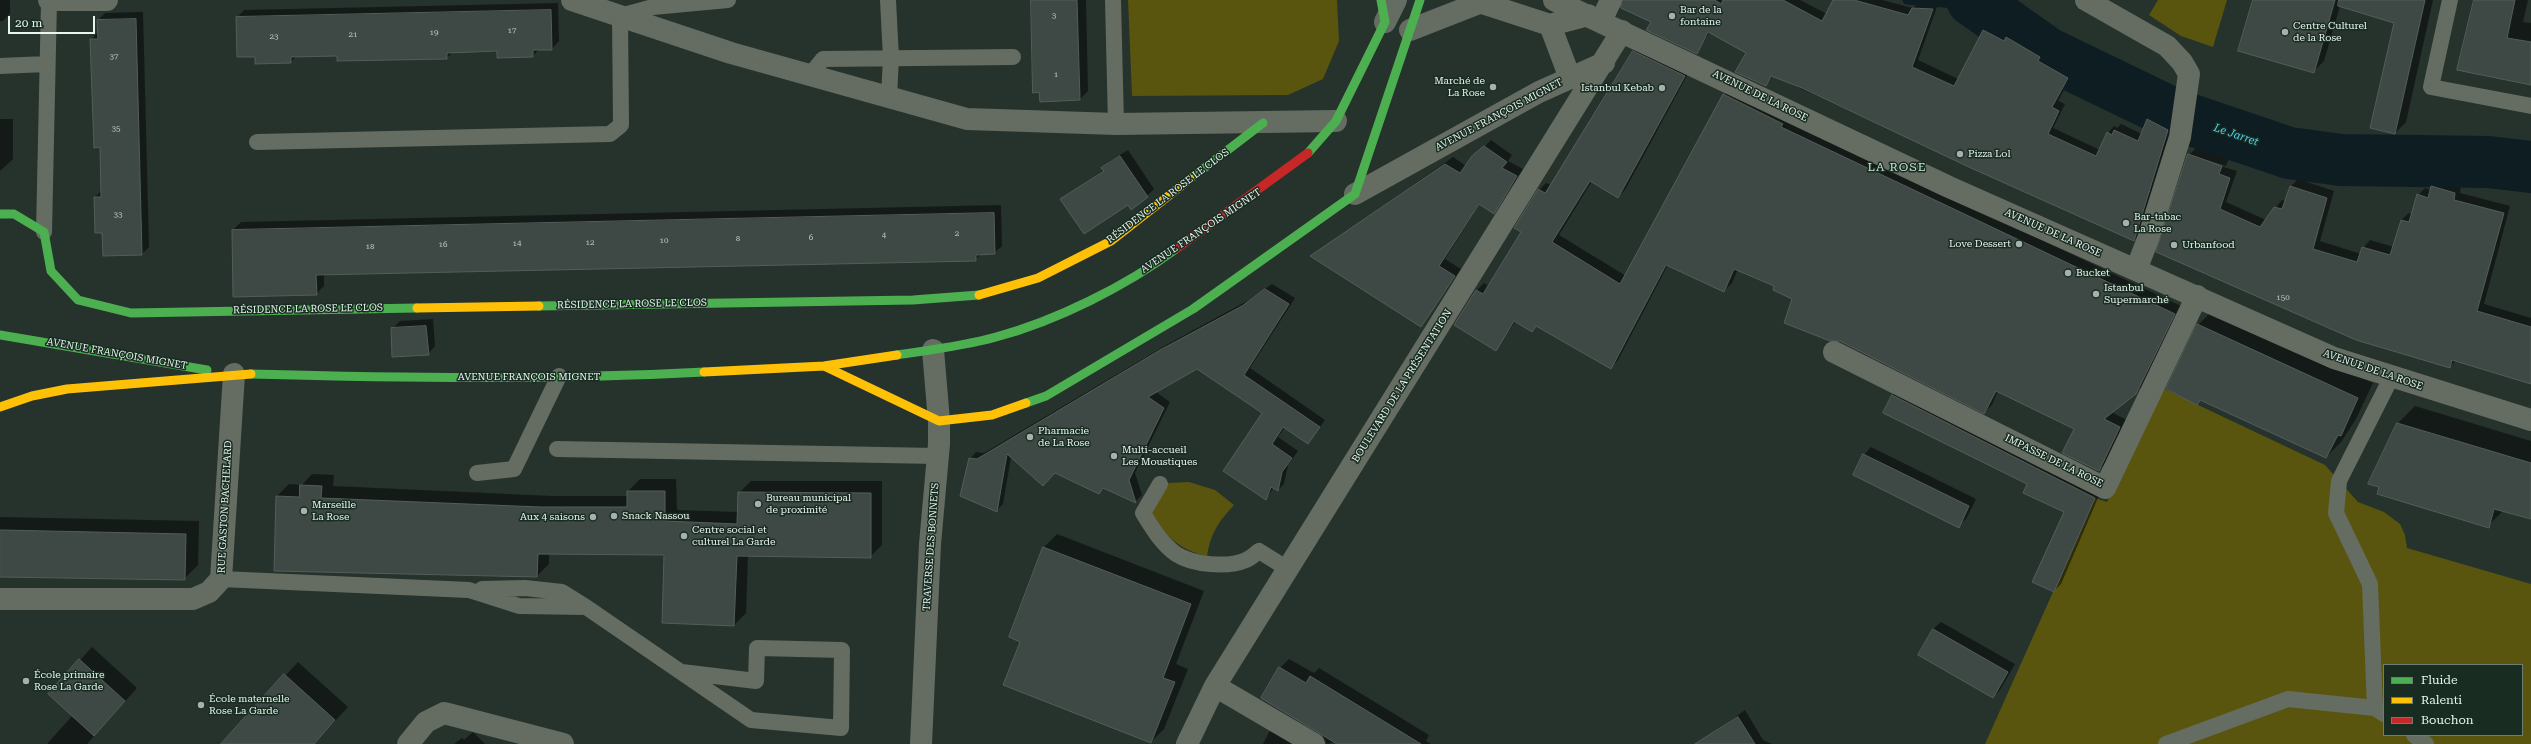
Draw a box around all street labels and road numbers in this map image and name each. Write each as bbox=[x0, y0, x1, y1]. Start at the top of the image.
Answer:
street label: AVENUE DE LA ROSE bbox=[1710, 68, 1810, 124]
street label: AVENUE FRANÇOIS MIGNET bbox=[1433, 76, 1565, 154]
street label: RÉSIDENCE LA ROSE LE CLOS bbox=[1105, 146, 1231, 246]
street label: AVENUE FRANÇOIS MIGNET bbox=[1139, 186, 1263, 276]
street label: AVENUE DE LA ROSE bbox=[2003, 206, 2103, 260]
street label: RÉSIDENCE LA ROSE LE CLOS bbox=[557, 297, 707, 311]
street label: RÉSIDENCE LA ROSE LE CLOS bbox=[233, 302, 383, 316]
street label: BOULEVARD DE LA PRÉSENTATION bbox=[1350, 307, 1454, 465]
street label: AVENUE FRANÇOIS MIGNET bbox=[46, 336, 188, 372]
street label: AVENUE DE LA ROSE bbox=[2322, 347, 2424, 393]
street label: AVENUE FRANÇOIS MIGNET bbox=[458, 371, 600, 383]
street label: IMPASSE DE LA ROSE bbox=[2003, 432, 2105, 490]
street label: RUE GASTON BACHELARD bbox=[216, 440, 234, 574]
street label: TRAVERSE DES BONNETS bbox=[921, 483, 941, 611]

